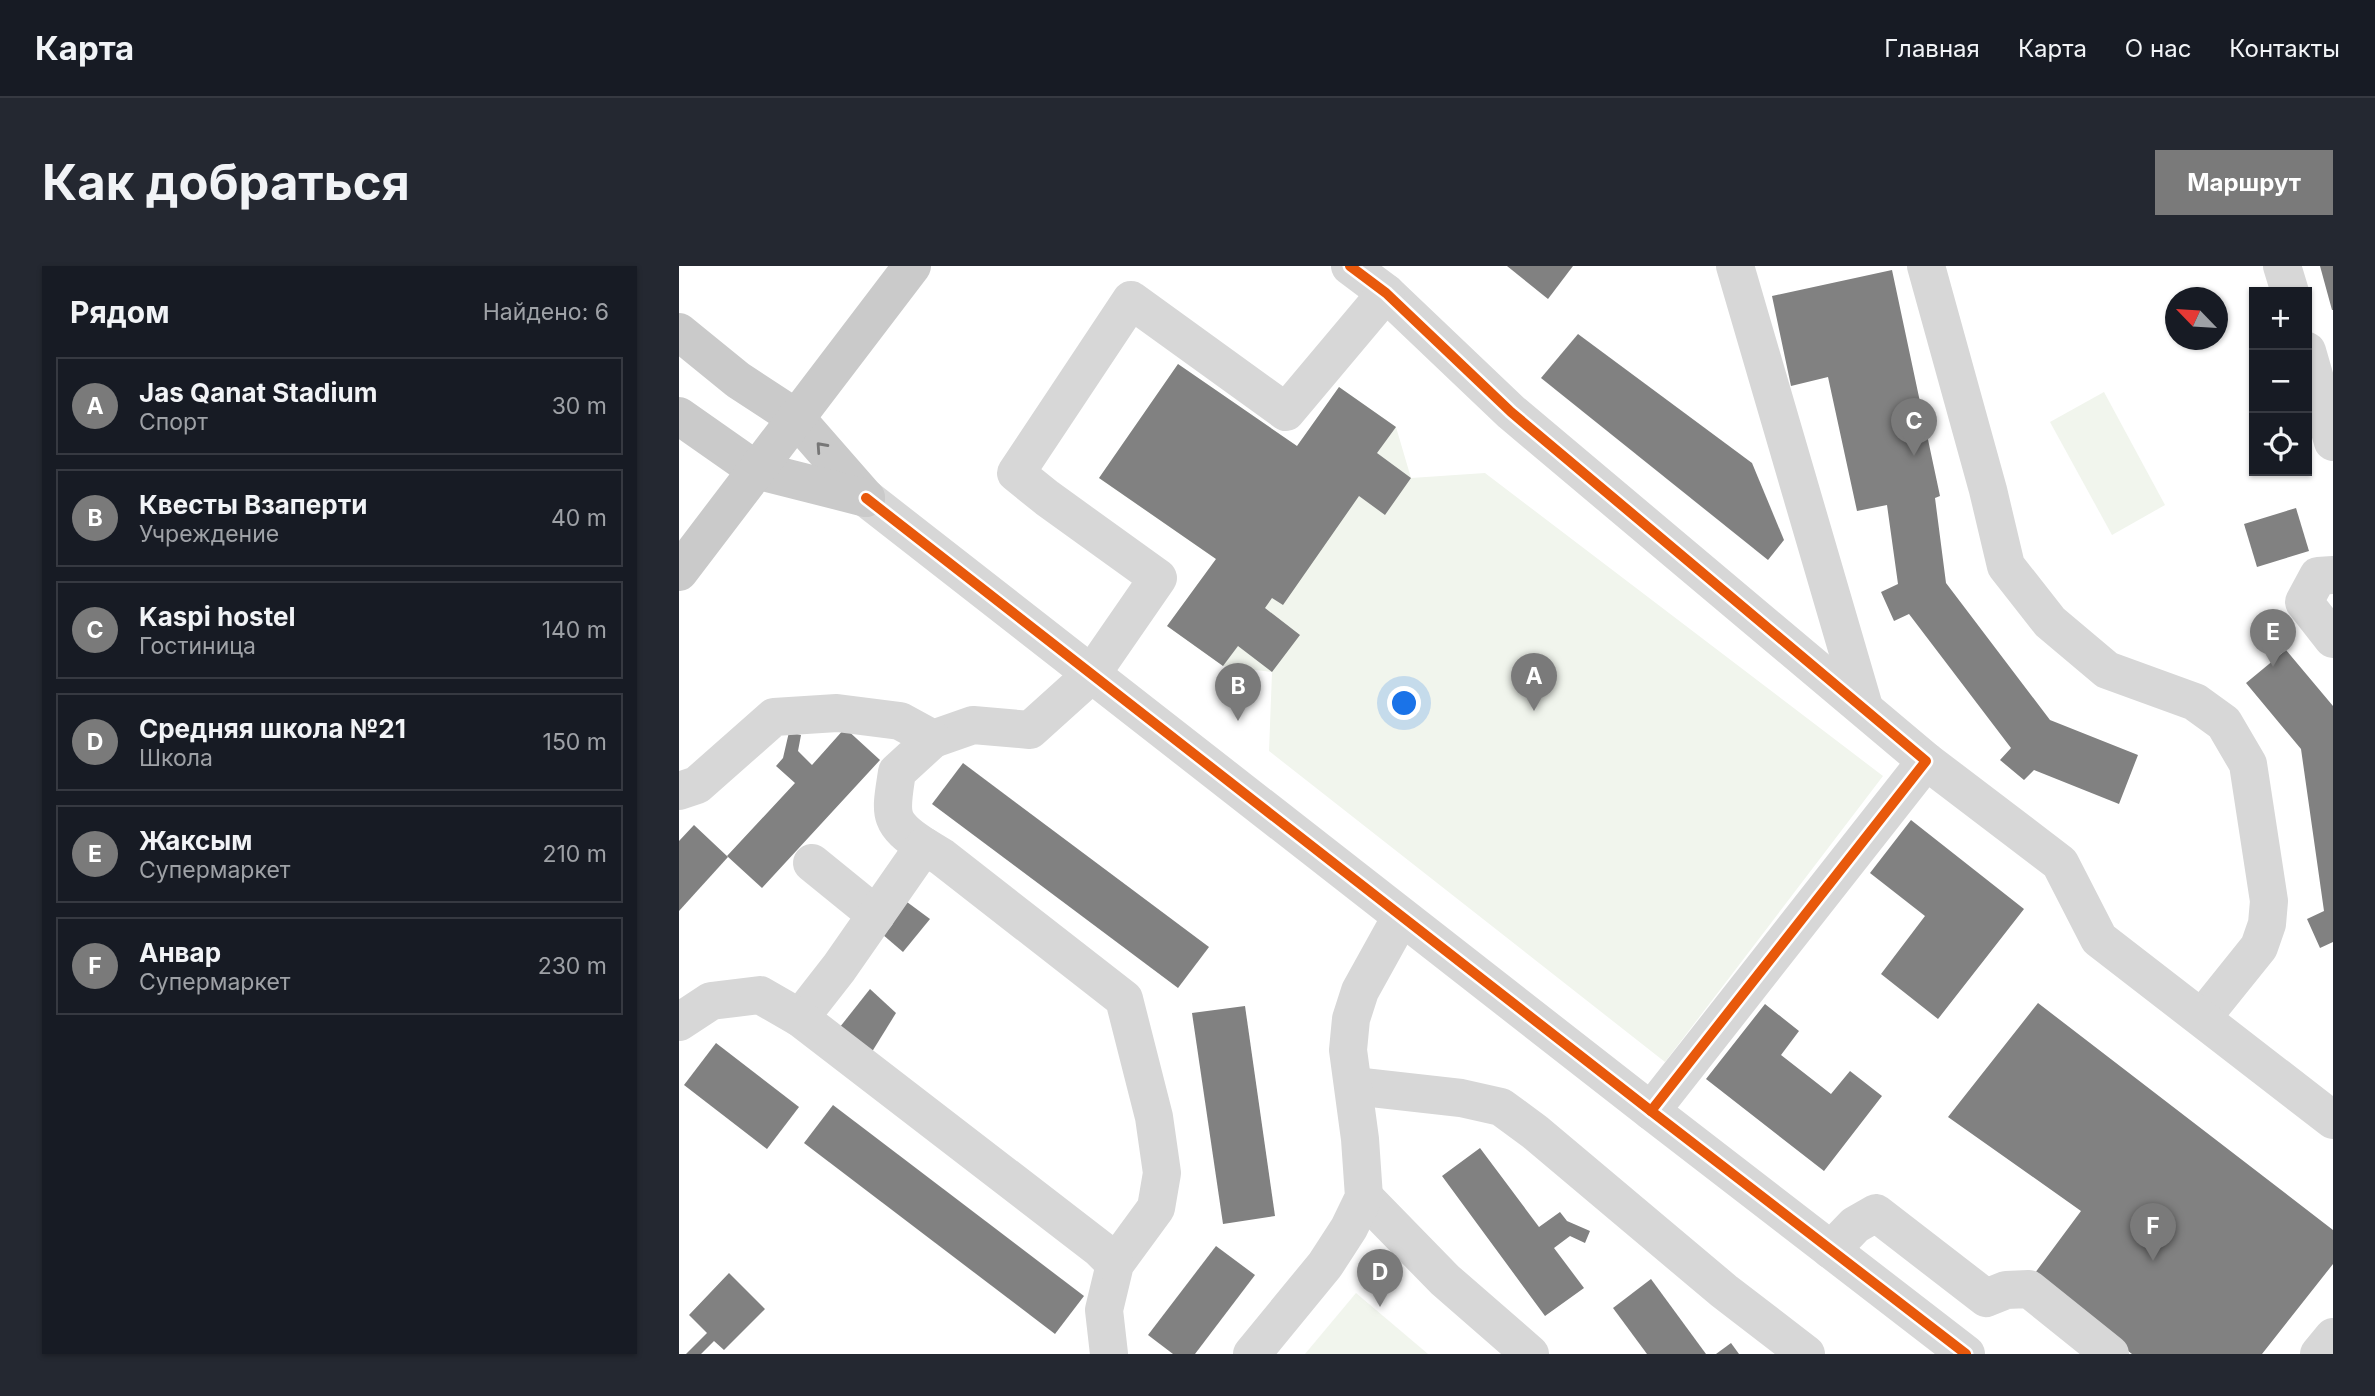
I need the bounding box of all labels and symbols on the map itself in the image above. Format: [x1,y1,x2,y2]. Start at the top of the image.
north arrow [2165,287,2228,350]
pin: C [1891,398,1937,456]
one-way arrow [817,442,829,455]
pin: E [2250,609,2296,667]
pin: A [1511,653,1557,711]
pin: B [1215,663,1261,721]
your location [1387,686,1421,720]
pin: F [2130,1203,2176,1261]
pin: D [1357,1249,1403,1307]

